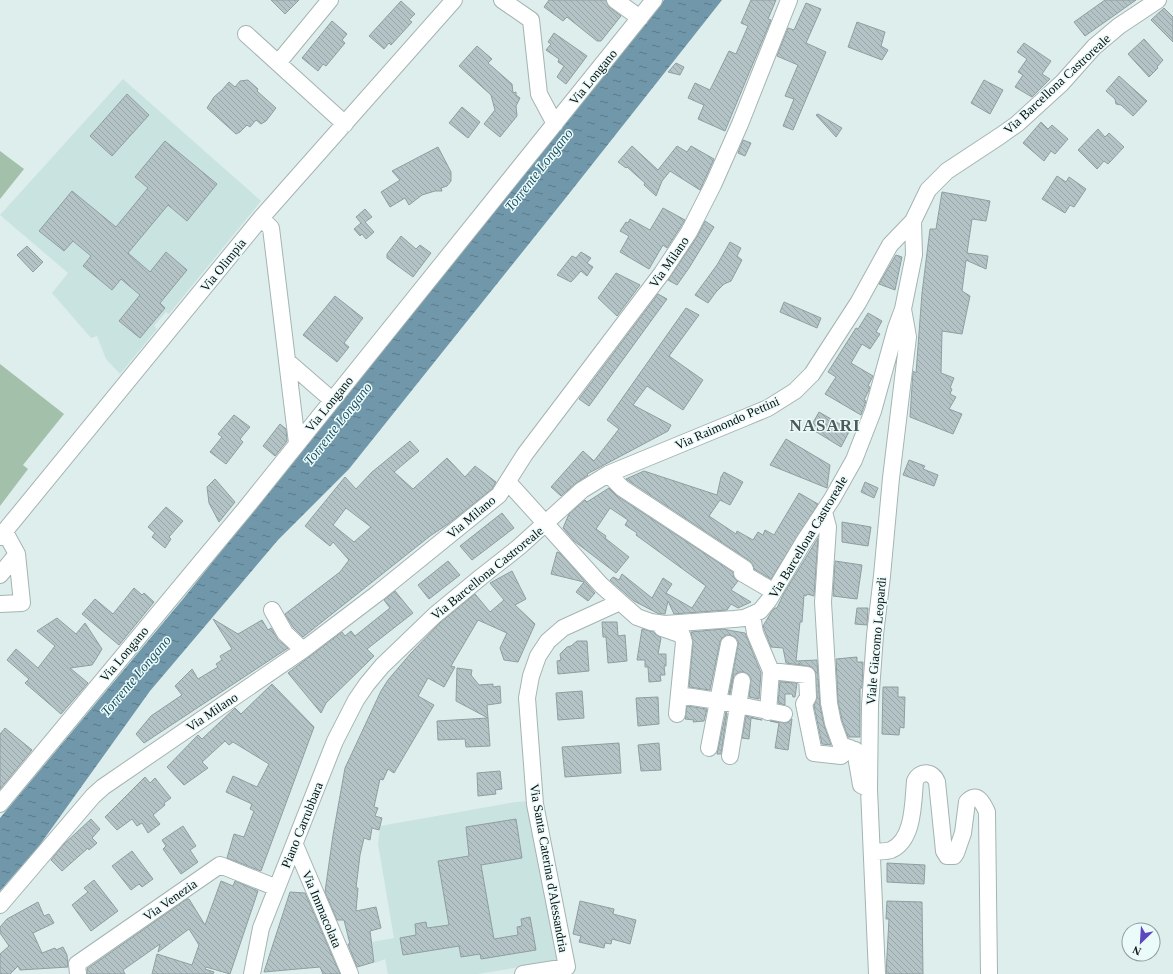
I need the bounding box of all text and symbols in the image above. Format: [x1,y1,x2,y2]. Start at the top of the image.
street label: Via Barcellona Castroreale [1001,31,1113,137]
street label: Via Longano [566,46,620,108]
water label: Torrente Longano [502,126,576,214]
street label: Via Milano [646,234,692,290]
street label: Via Olimpia [197,235,249,295]
street label: Via Longano [302,373,356,435]
water label: Torrente Longano [301,380,375,468]
street label: Via Raimondo Pettini [673,393,782,453]
district label: NASARI [789,416,861,435]
street label: Via Barcellona Castroreale [766,473,851,601]
street label: Via Milano [444,492,498,542]
street label: Via Barcellona Castroreale [428,523,546,623]
street label: Viale Giacomo Leopardi [863,576,889,706]
street label: Via Longano [97,623,151,685]
water label: Torrente Longano [98,633,174,719]
street label: Via Milano [183,689,241,735]
street label: Piano Carrubbara [278,780,326,870]
street label: Via Santa Caterina d'Alessandria [527,783,571,954]
street label: Via Immacolata [299,868,345,950]
street label: Via Venezia [140,876,200,924]
north arrow [1121,922,1161,962]
text: N [1131,944,1143,958]

